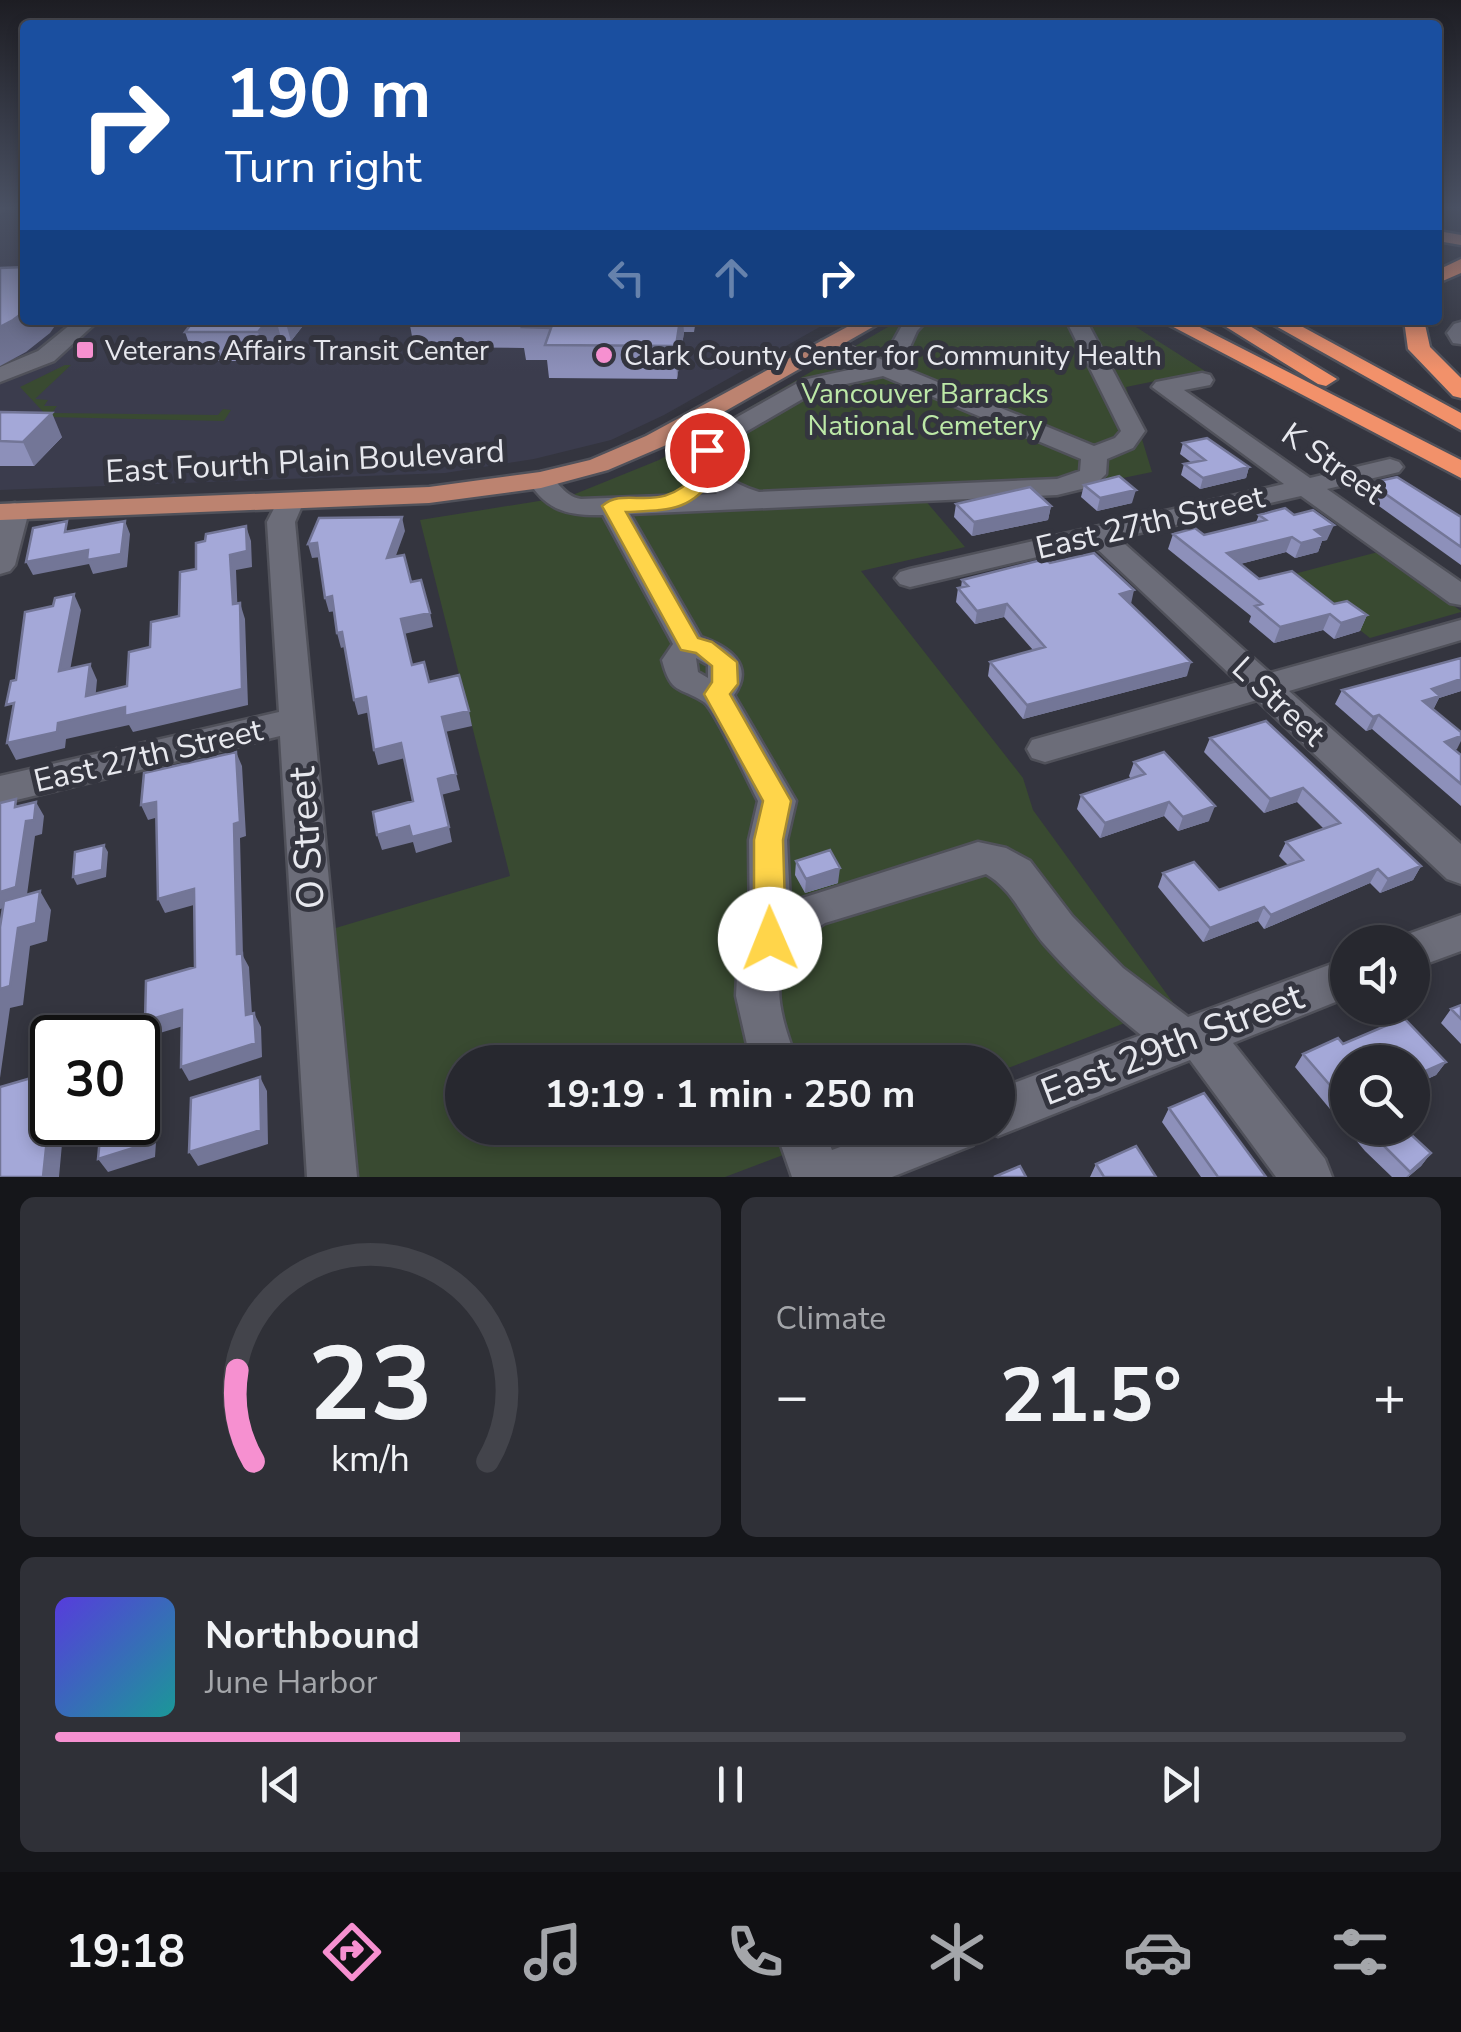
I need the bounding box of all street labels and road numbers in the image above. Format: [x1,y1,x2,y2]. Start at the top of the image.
street label: K Street [1273,413,1393,515]
street label: East Fourth Plain Boulevard [104,430,506,493]
street label: East 27th Street [1032,475,1269,570]
street label: L Street [1223,647,1335,756]
street label: East 27th Street [30,708,267,803]
street label: O Street [276,764,337,911]
street label: East 29th Street [1034,971,1311,1118]

